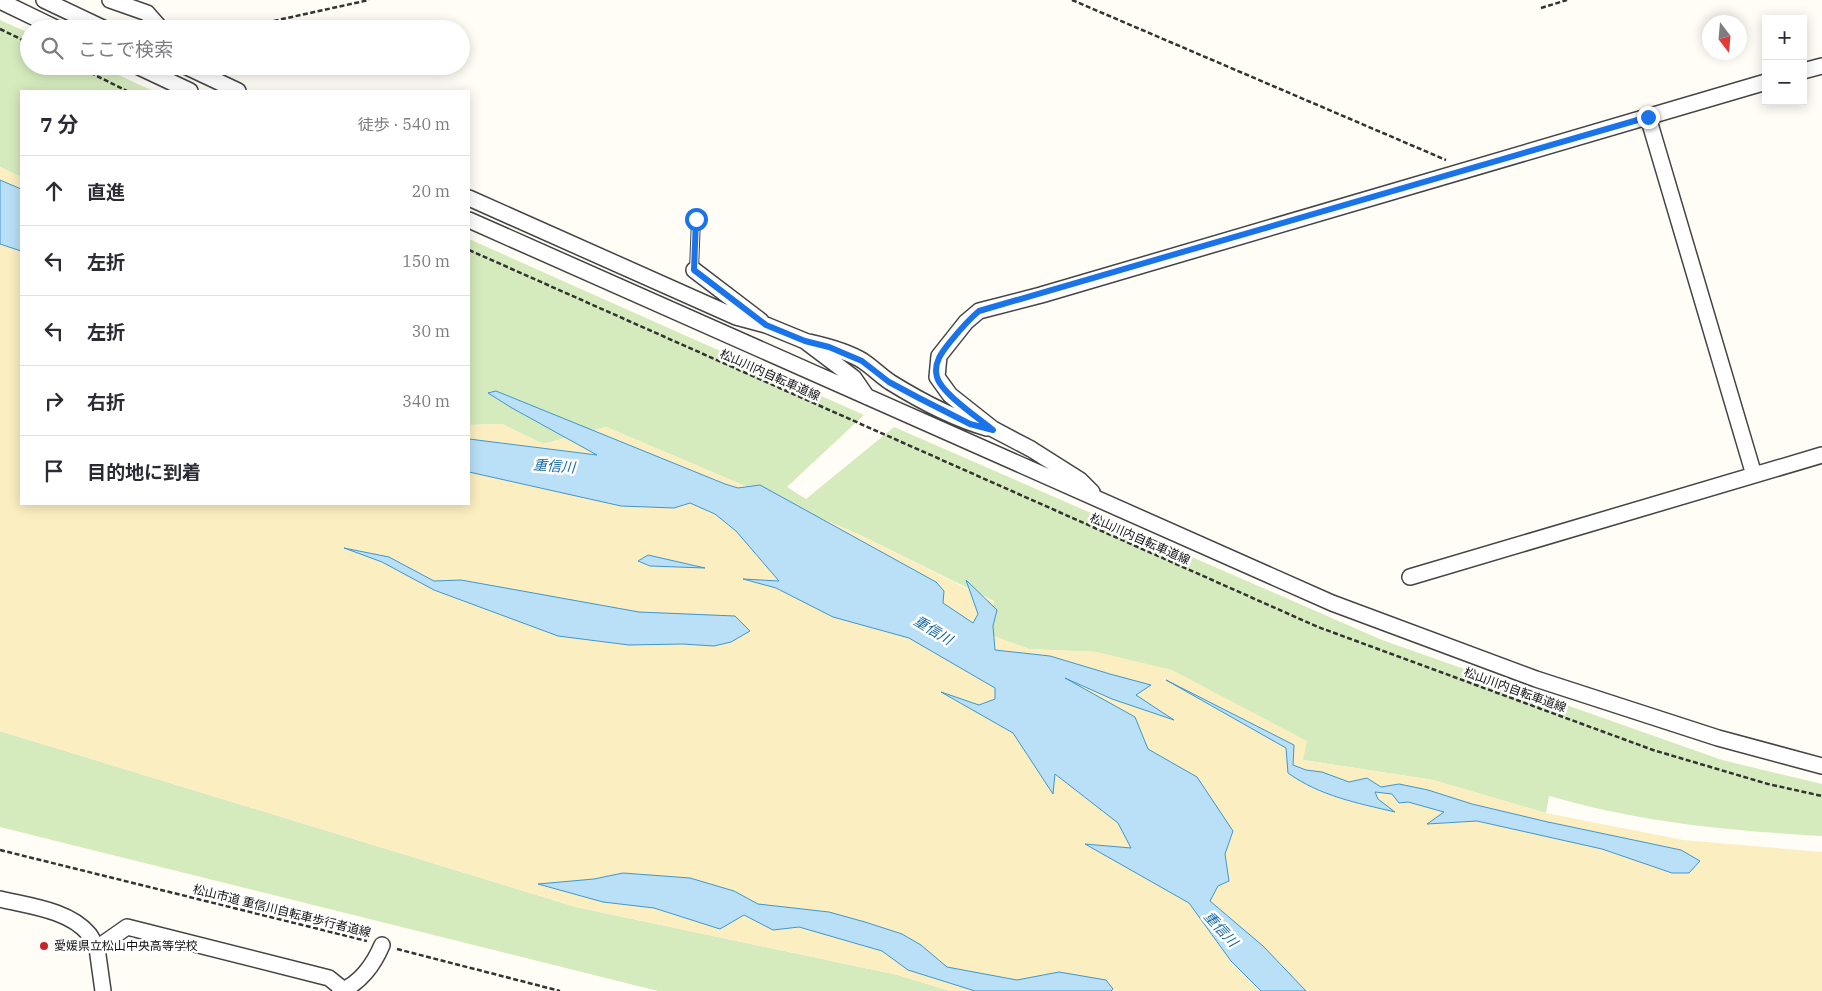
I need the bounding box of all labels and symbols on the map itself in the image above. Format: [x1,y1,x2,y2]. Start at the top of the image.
north arrow [1702,15,1747,60]
route end [1637,106,1660,129]
route start [685,208,708,231]
street label: 松山川内自転車道線 [718,346,823,403]
water label: 重信川 [532,456,578,477]
street label: 松山川内自転車道線 [1088,510,1193,567]
water label: 重信川 [910,611,957,650]
street label: 松山川内自転車道線 [1462,664,1568,715]
street label: 松山市道 重信川自転車歩行者道線 [192,881,373,940]
water label: 重信川 [1200,908,1243,952]
place label: 愛媛県立松山中央高等学校 [54,938,198,953]
marker: 愛媛県立松山中央高等学校 [38,940,50,952]

